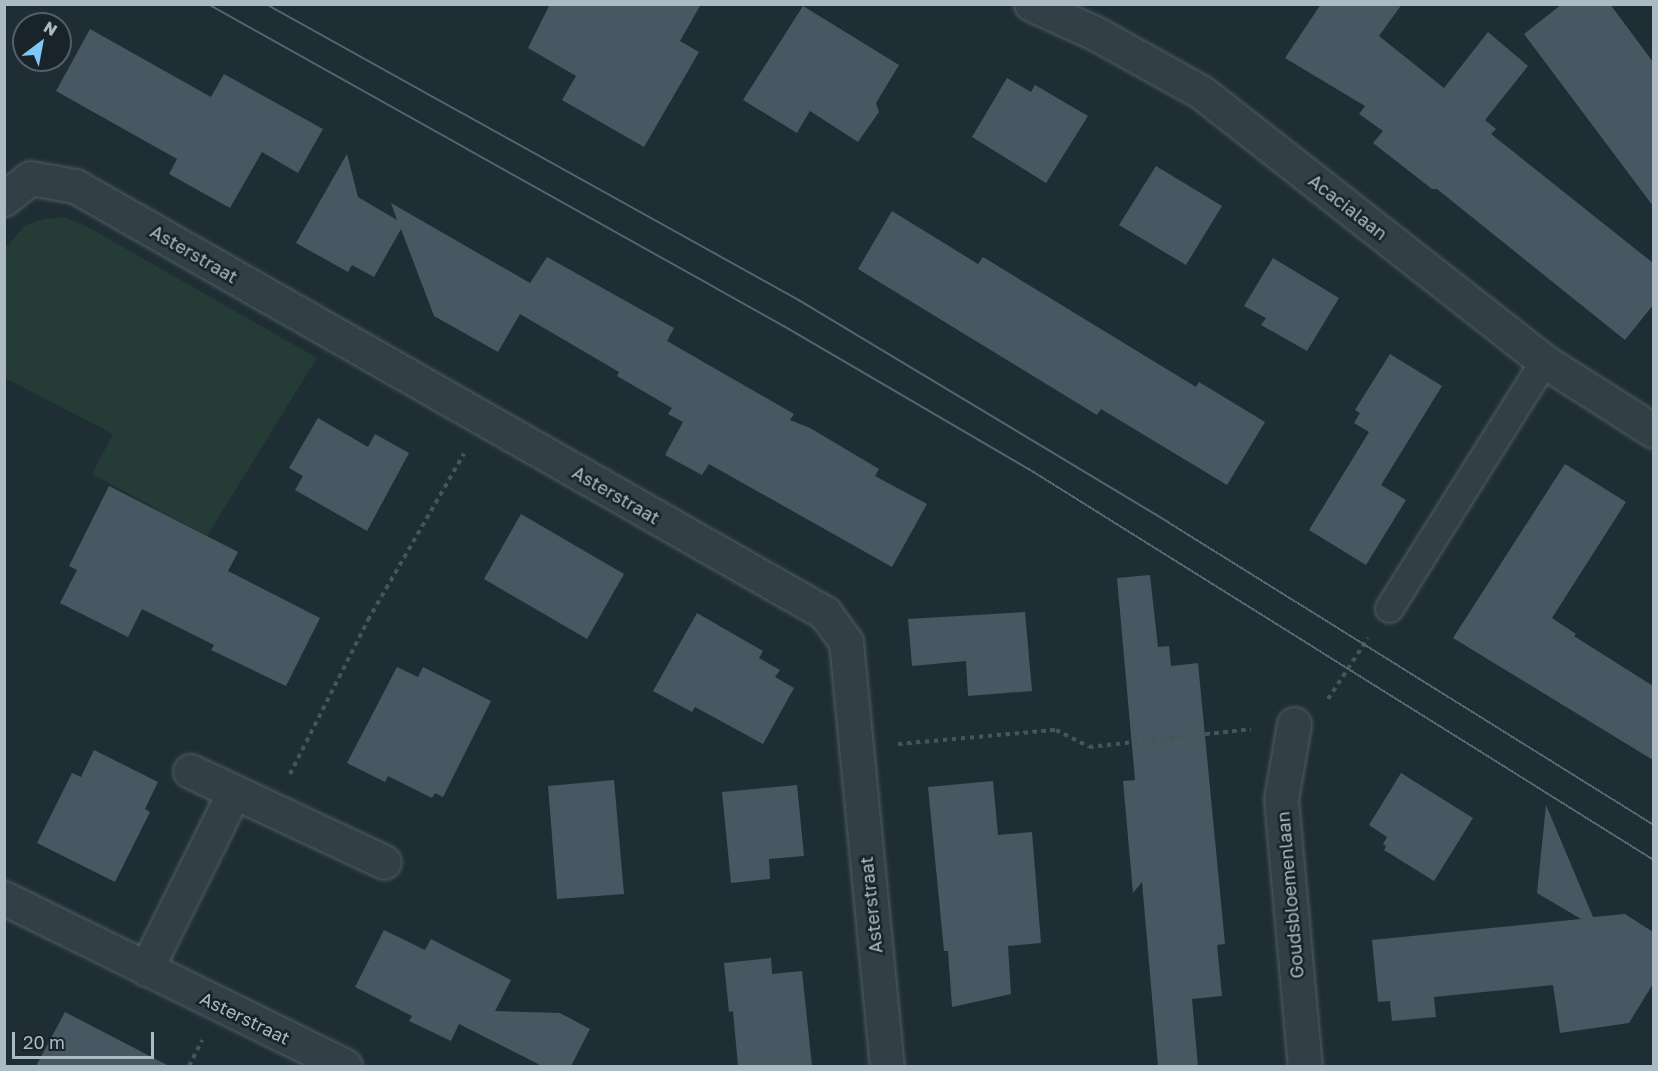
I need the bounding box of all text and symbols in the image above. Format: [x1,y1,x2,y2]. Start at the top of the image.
north arrow [12,12,72,72]
text: N [40,17,61,40]
street label: Acacialaan [1304,170,1392,244]
street label: Asterstraat [147,220,241,288]
street label: Asterstraat [569,461,663,529]
street label: Goudsbloemenlaan [1272,811,1308,979]
street label: Asterstraat [855,856,887,954]
street label: Asterstraat [197,987,293,1049]
scale bar [15,1020,158,1058]
text: 20 m [23,1031,65,1053]

